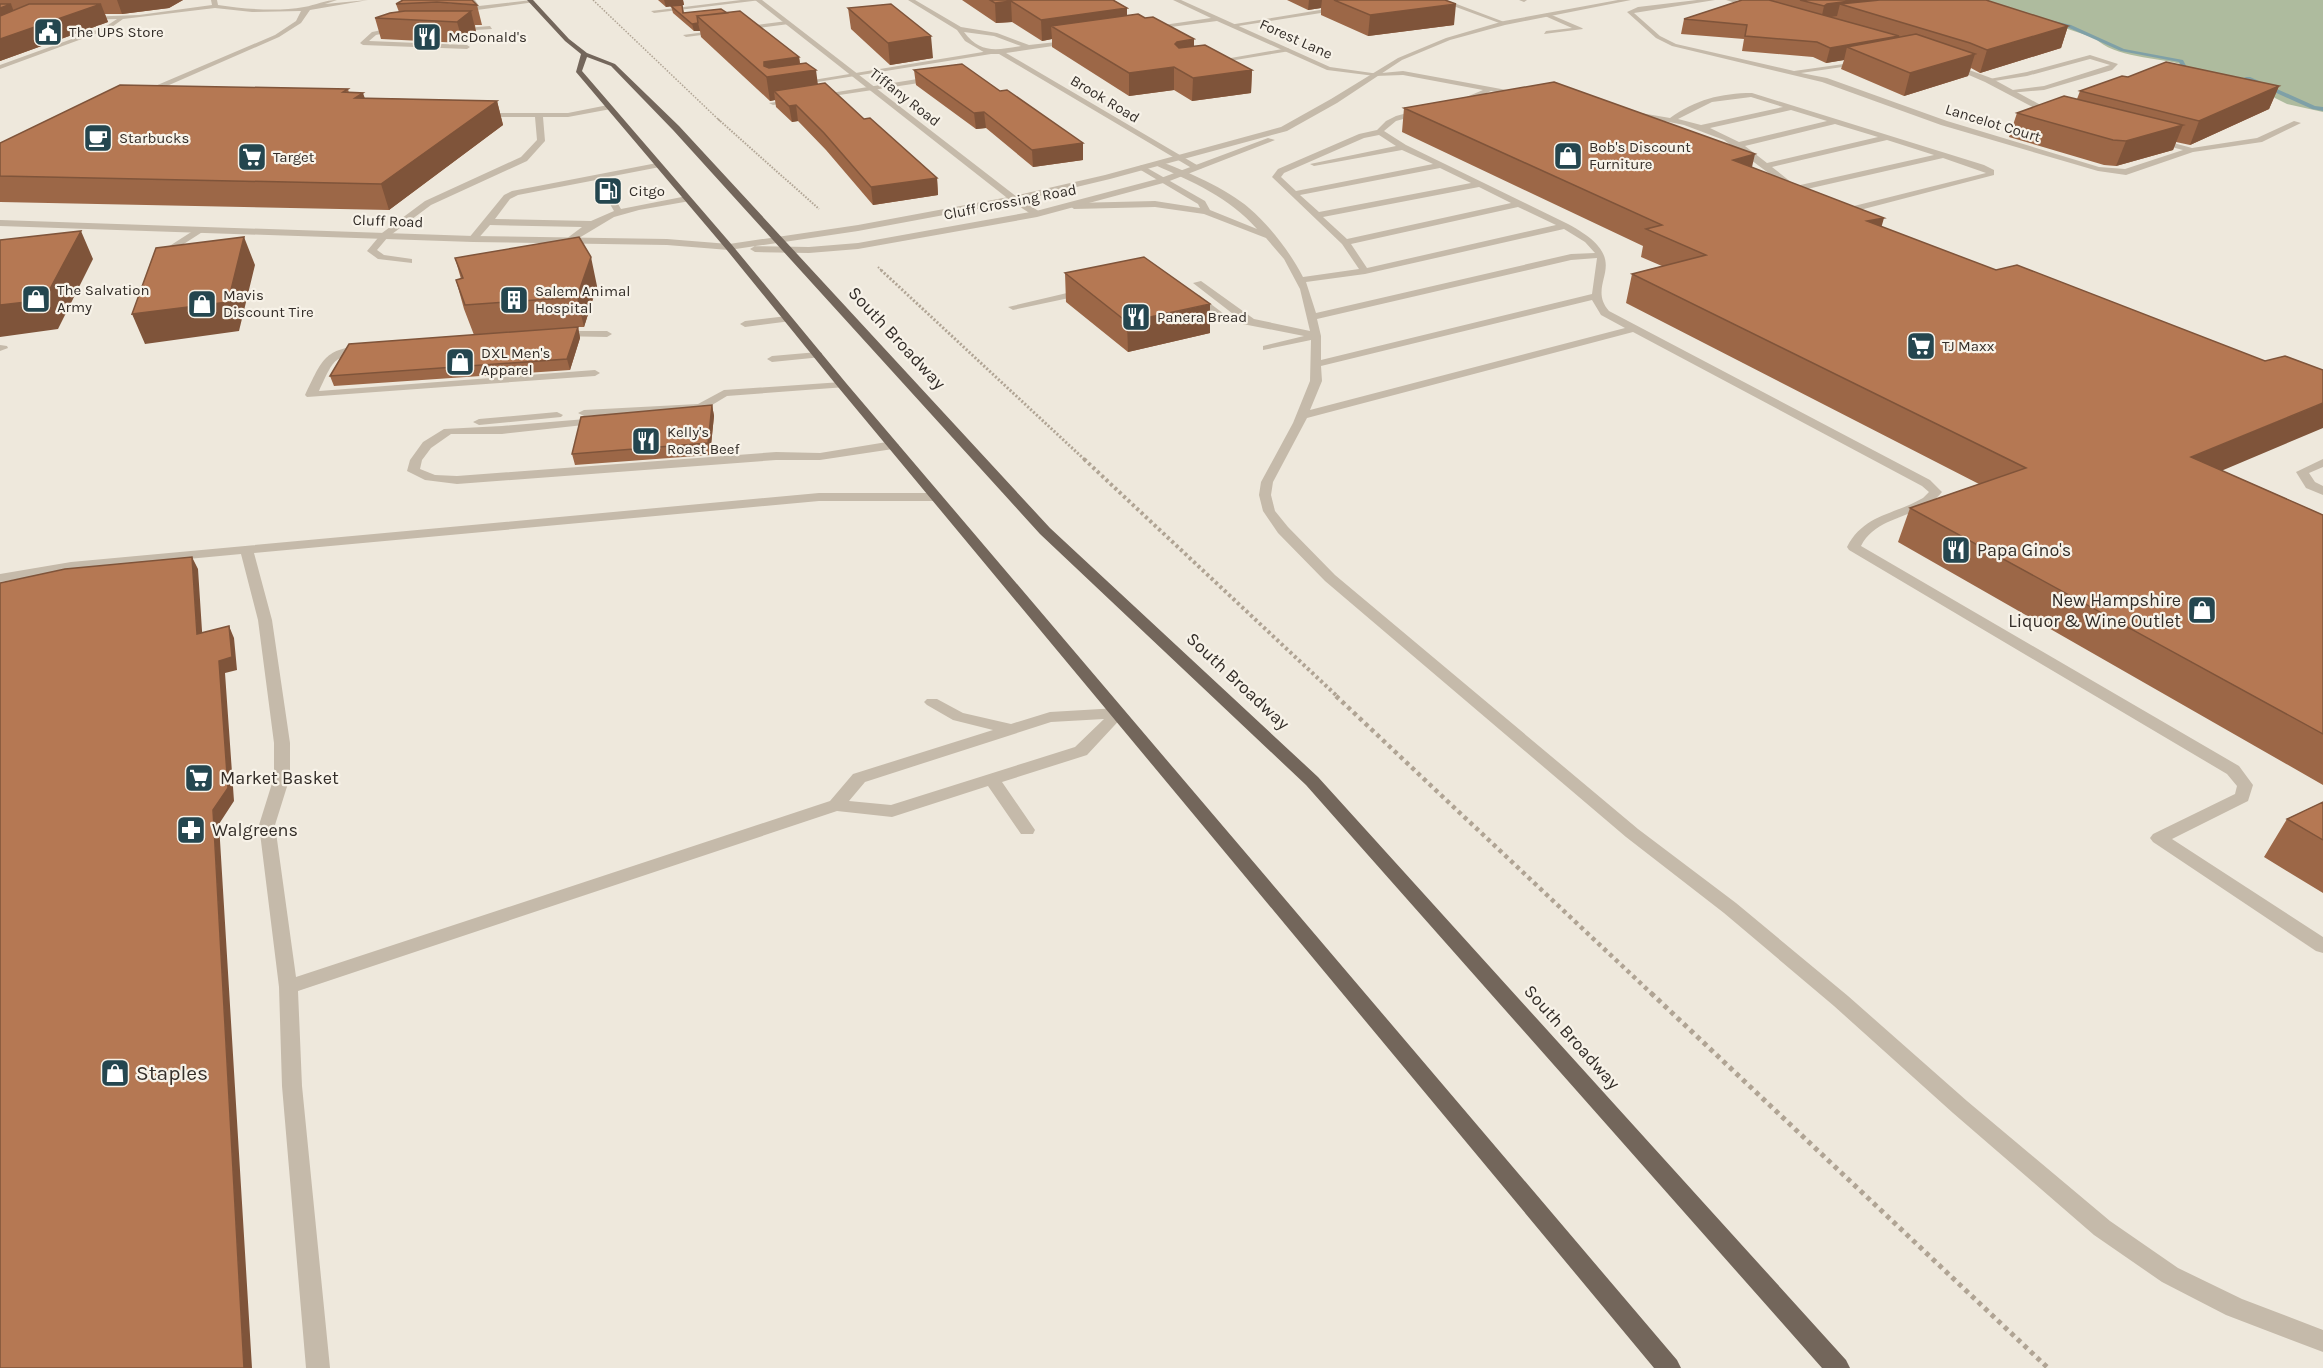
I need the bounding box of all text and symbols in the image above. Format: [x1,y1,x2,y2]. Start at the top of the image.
street label: Forest Lane [1257,15,1335,63]
public building icon: The UPS Store [32,16,64,48]
restaurant icon: McDonald's [411,21,443,53]
place label: The UPS Store [69,23,164,41]
place label: McDonald's [448,28,527,46]
street label: Tiffany Road [866,64,944,130]
street label: Brook Road [1067,71,1143,127]
street label: Lancelot Court [1943,100,2043,146]
cafe icon: Starbucks [82,122,114,154]
place label: Starbucks [119,129,189,147]
place label: Bob's Discount Furniture [1589,138,1691,173]
shop icon: Bob's Discount Furniture [1552,140,1584,172]
supermarket icon: Target [236,141,268,173]
place label: Target [273,148,315,166]
fuel station icon: Citgo [592,175,624,207]
street label: Cluff Crossing Road [942,180,1078,224]
place label: Citgo [629,182,665,200]
street label: Cluff Road [352,211,424,231]
place label: The Salvation Army [57,281,150,316]
place label: Salem Animal Hospital [535,282,630,317]
street label: South Broadway [844,282,951,395]
shop icon: The Salvation Army [20,283,52,315]
building icon: Salem Animal Hospital [498,284,530,316]
place label: Mavis Discount Tire [223,286,314,321]
shop icon: Mavis Discount Tire [186,288,218,320]
restaurant icon: Panera Bread [1120,301,1152,333]
place label: Panera Bread [1157,308,1247,326]
supermarket icon: TJ Maxx [1905,330,1937,362]
place label: TJ Maxx [1942,337,1995,355]
place label: DXL Men's Apparel [481,344,550,379]
shop icon: DXL Men's Apparel [444,346,476,378]
place label: Kelly's Roast Beef [667,423,740,458]
restaurant icon: Kelly's Roast Beef [630,425,662,457]
restaurant icon: Papa Gino's [1940,534,1972,566]
place label: Papa Gino's [1977,539,2071,561]
place label: New Hampshire Liquor & Wine Outlet [2008,589,2181,632]
shop icon: New Hampshire Liquor & Wine Outlet [2186,594,2218,626]
street label: South Broadway [1182,628,1295,735]
supermarket icon: Market Basket [183,762,215,794]
place label: Market Basket [220,767,339,789]
pharmacy icon: Walgreens [175,814,207,846]
place label: Walgreens [212,819,298,841]
street label: South Broadway [1519,980,1625,1094]
shop icon: Staples [99,1057,131,1089]
place label: Staples [136,1061,208,1085]

